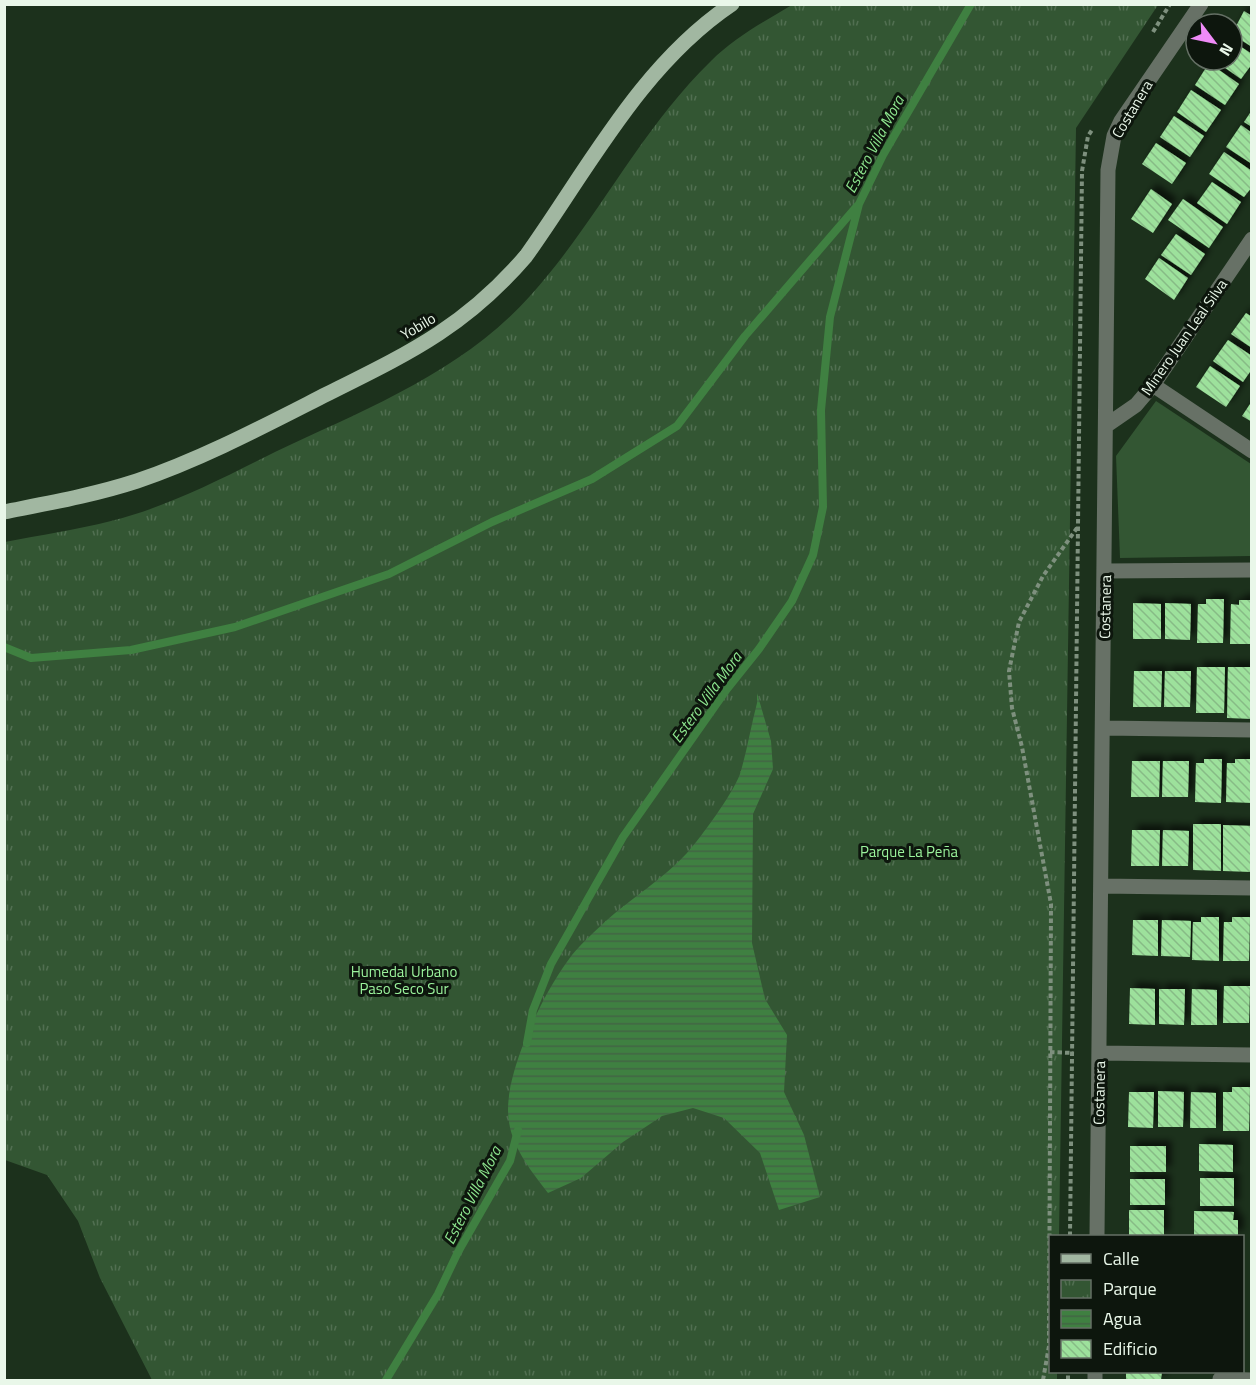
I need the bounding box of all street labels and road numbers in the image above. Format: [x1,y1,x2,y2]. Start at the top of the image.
street label: Costanera [1106,75,1159,142]
street label: Minero Juan Leal Silva [1135,274,1233,400]
street label: Yobilo [396,306,440,346]
street label: Costanera [1093,574,1117,639]
street label: Costanera [1087,1060,1111,1125]

